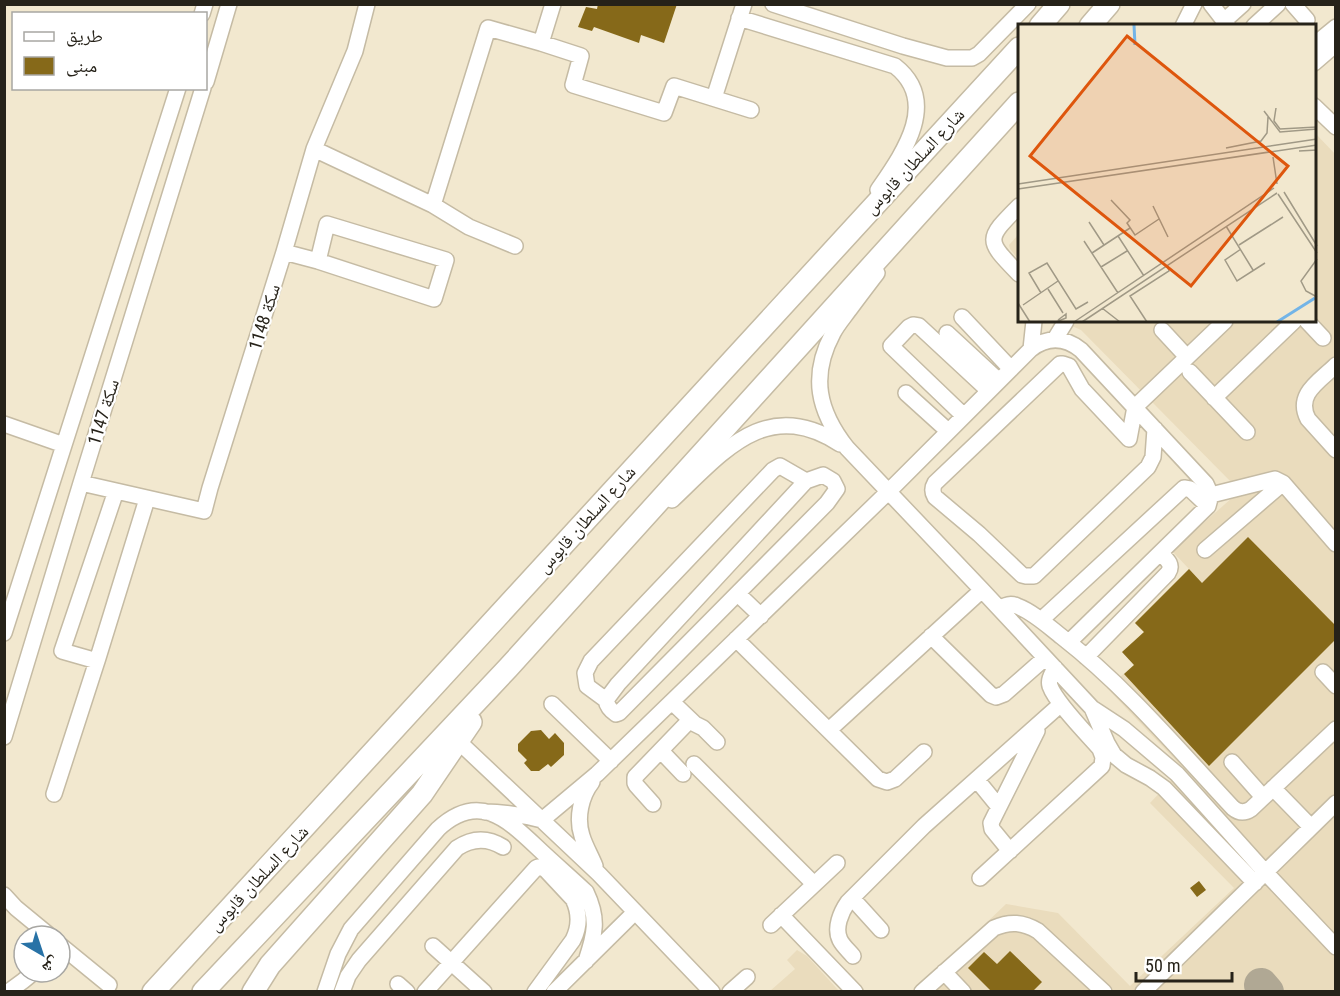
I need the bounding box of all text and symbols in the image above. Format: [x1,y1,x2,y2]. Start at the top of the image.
legend [12,12,207,90]
inset map [1018,24,1316,322]
text: طريق [66,25,103,47]
text: مبنى [66,55,97,77]
street label: شارع السلطان قابوس [860,104,969,219]
street label: سكة 1148 [244,281,284,353]
street label: سكة 1147 [83,376,123,448]
street label: شارع السلطان قابوس [532,461,640,578]
street label: شارع السلطان قابوس [204,821,313,936]
north arrow [12,924,72,984]
scale bar [1136,945,1232,983]
text: ش [39,953,64,978]
text: 50 m [1145,955,1180,976]

